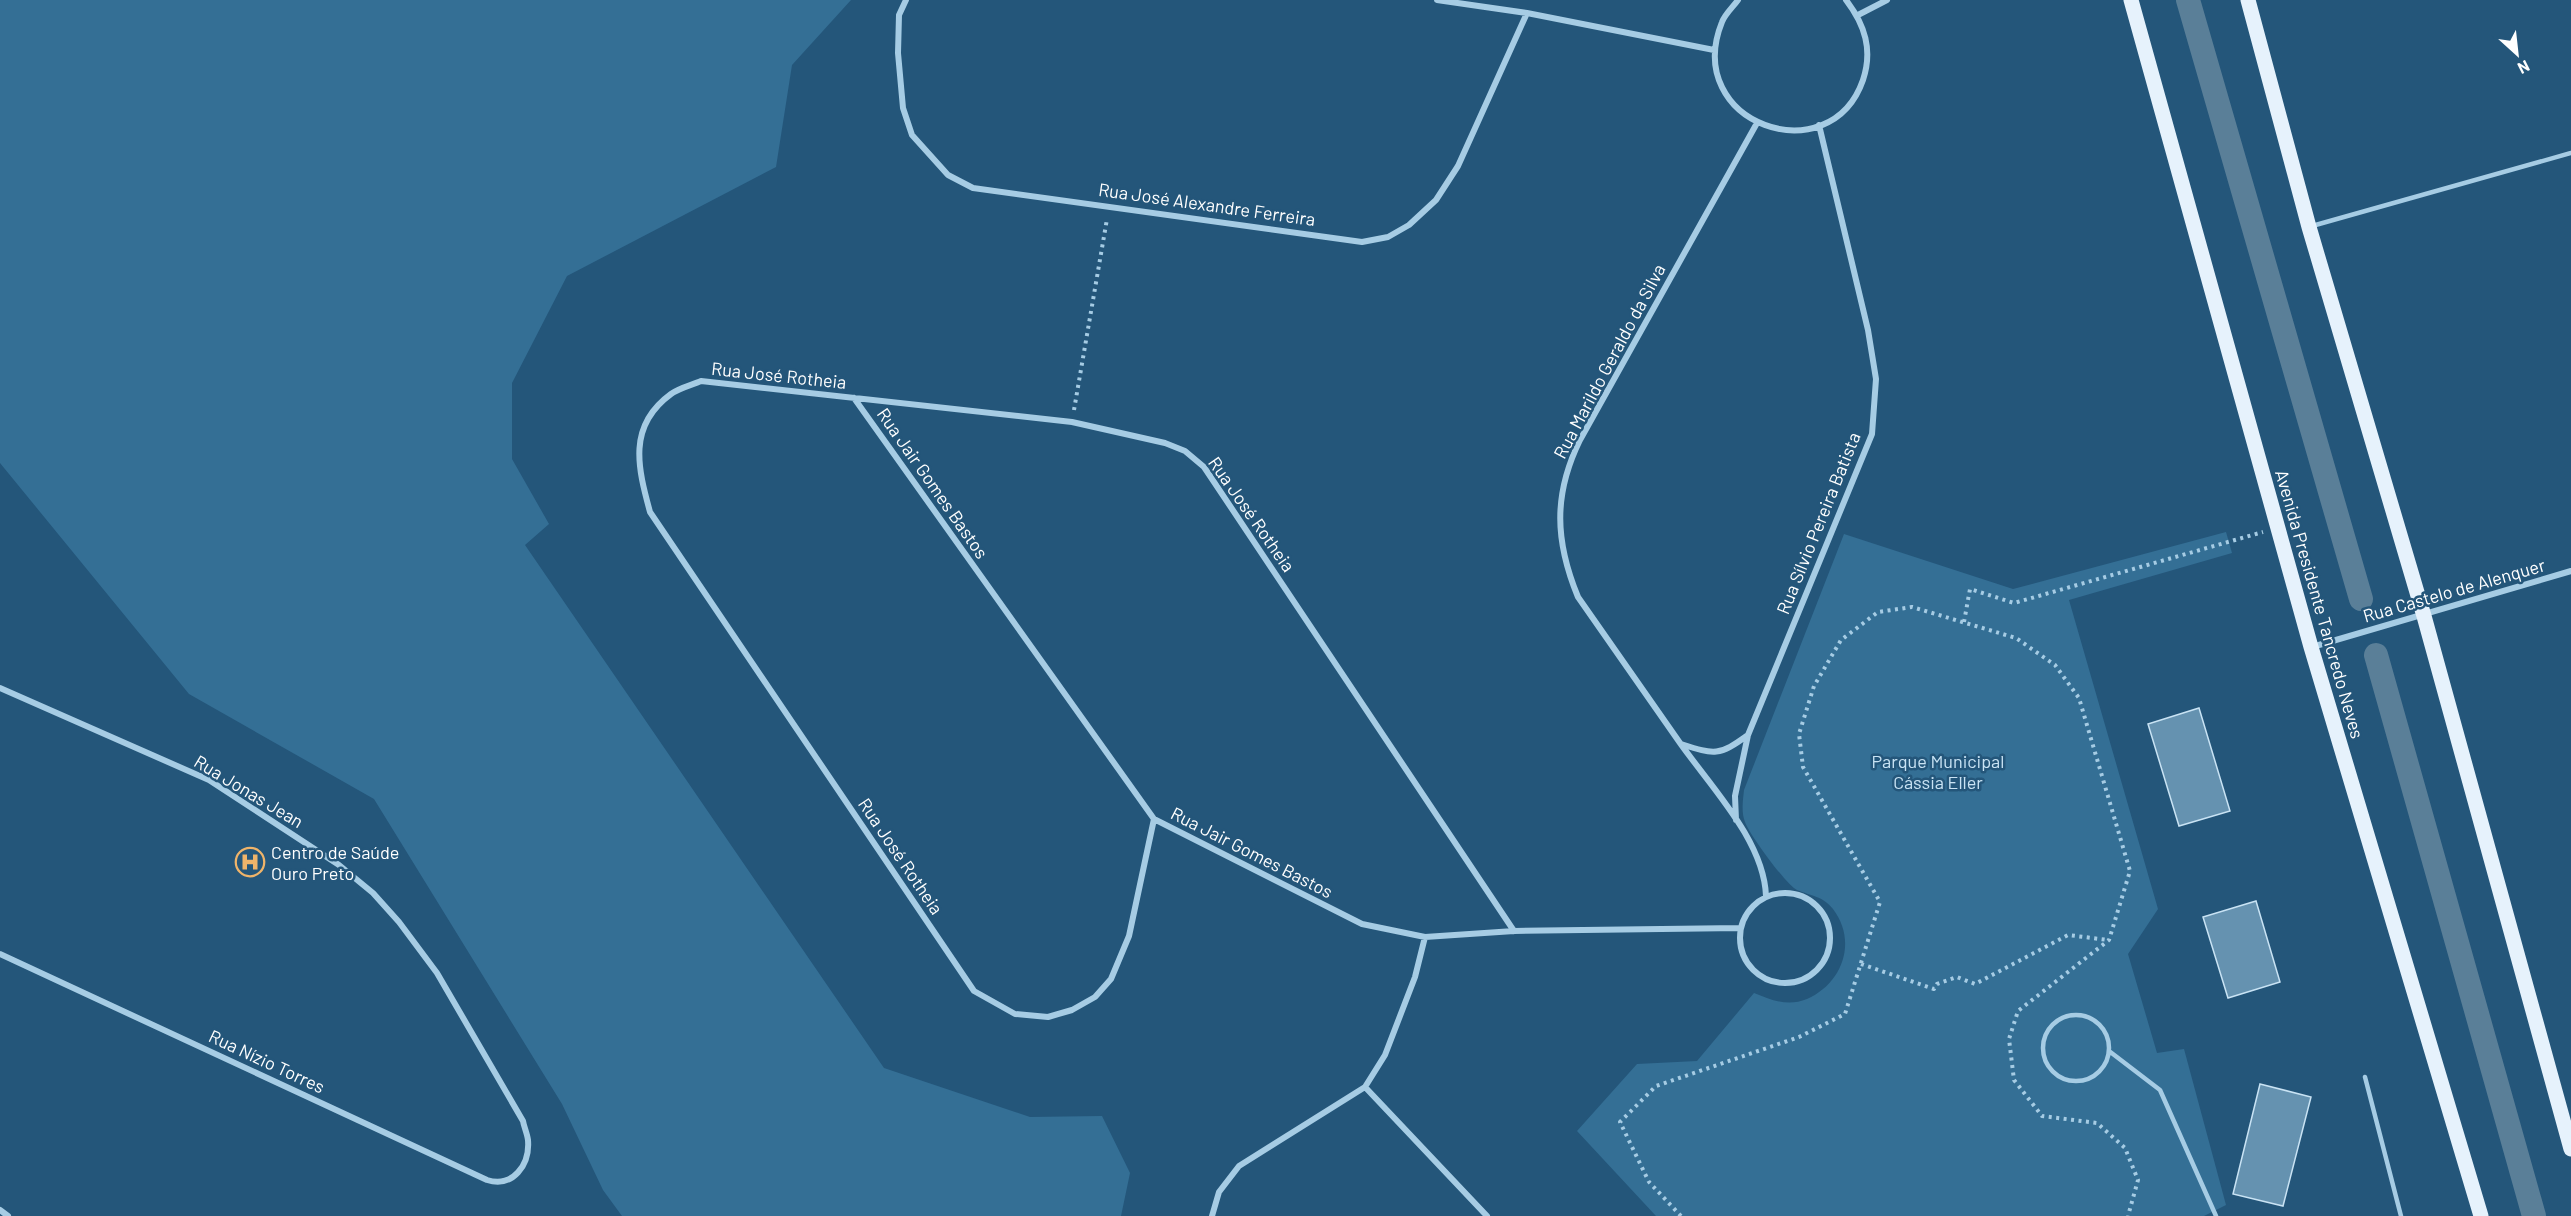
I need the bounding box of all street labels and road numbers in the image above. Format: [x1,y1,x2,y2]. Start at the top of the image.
street label: Rua José Alexandre Ferreira [1097,178,1317,230]
street label: Rua Marildo Geraldo da Silva [1548,260,1670,462]
street label: Rua José Rotheia [710,357,848,393]
street label: Rua Jair Gomes Bastos [873,403,993,563]
street label: Rua Sílvio Pereira Batista [1771,429,1865,617]
street label: Rua José Rotheia [1204,452,1300,576]
street label: Avenida Presidente Tancredo Neves [2271,467,2369,741]
street label: Rua Castelo de Alenquer [2360,553,2548,627]
street label: Rua Jonas Jean [190,750,308,832]
street label: Rua José Rotheia [854,794,948,918]
street label: Rua Jair Gomes Bastos [1167,802,1337,902]
street label: Rua Nízio Torres [206,1025,328,1097]

